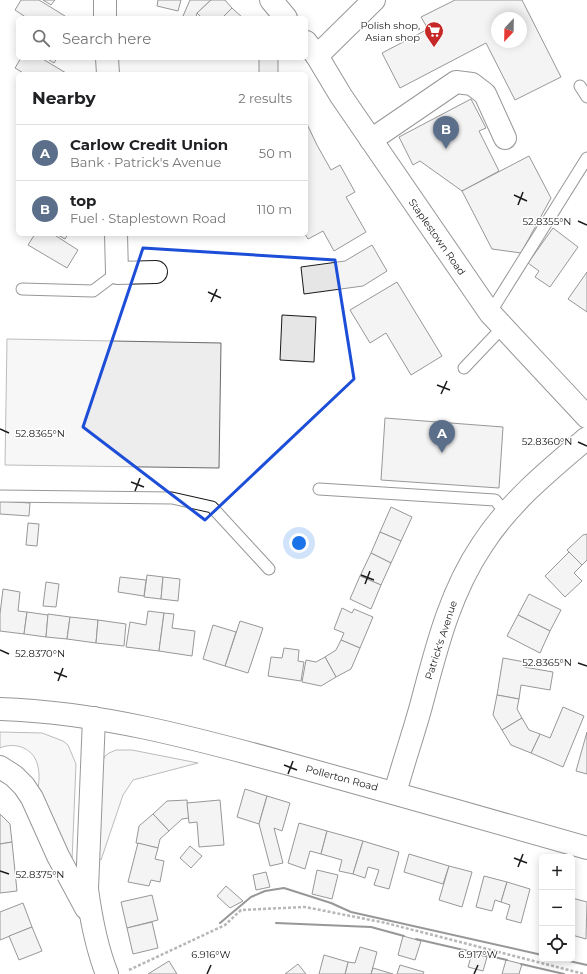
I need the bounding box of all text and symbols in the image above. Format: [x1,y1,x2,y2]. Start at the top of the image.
north arrow [491,12,527,48]
search box [16,16,308,60]
place label: Polish shop, Asian shop [360,19,420,44]
supermarket icon: Polish shop, Asian shop [423,20,445,48]
icon: search [30,27,52,49]
text: Search here [62,29,151,48]
text: Nearby [32,88,96,108]
text: 2 results [238,90,292,106]
pin: B [433,116,459,149]
text: Carlow Credit Union [70,135,228,154]
text: A [40,145,50,161]
text: 50 m [259,145,292,161]
text: Bank · Patrick's Avenue [70,154,221,170]
text: top [70,191,96,210]
street label: Staplestown Road [406,196,468,278]
text: B [40,201,50,217]
text: 110 m [257,201,292,217]
text: Fuel · Staplestown Road [70,210,226,226]
text: 52.8355°N [523,215,571,228]
pin: A [429,420,455,453]
text: 52.8365°N [15,427,65,440]
text: 52.8360°N [522,435,572,448]
your location [289,533,309,553]
street label: Patrick's Avenue [422,599,460,681]
text: 52.8370°N [15,647,65,660]
text: 52.8365°N [522,656,572,669]
street label: Pollerton Road [304,762,380,794]
map controls [539,854,575,962]
button: + [539,854,575,890]
text: 52.8375°N [15,868,65,881]
button: − [539,890,575,926]
button: locate [539,926,575,962]
text: 6.916°W [191,948,231,961]
text: 6.917°W [458,948,498,961]

